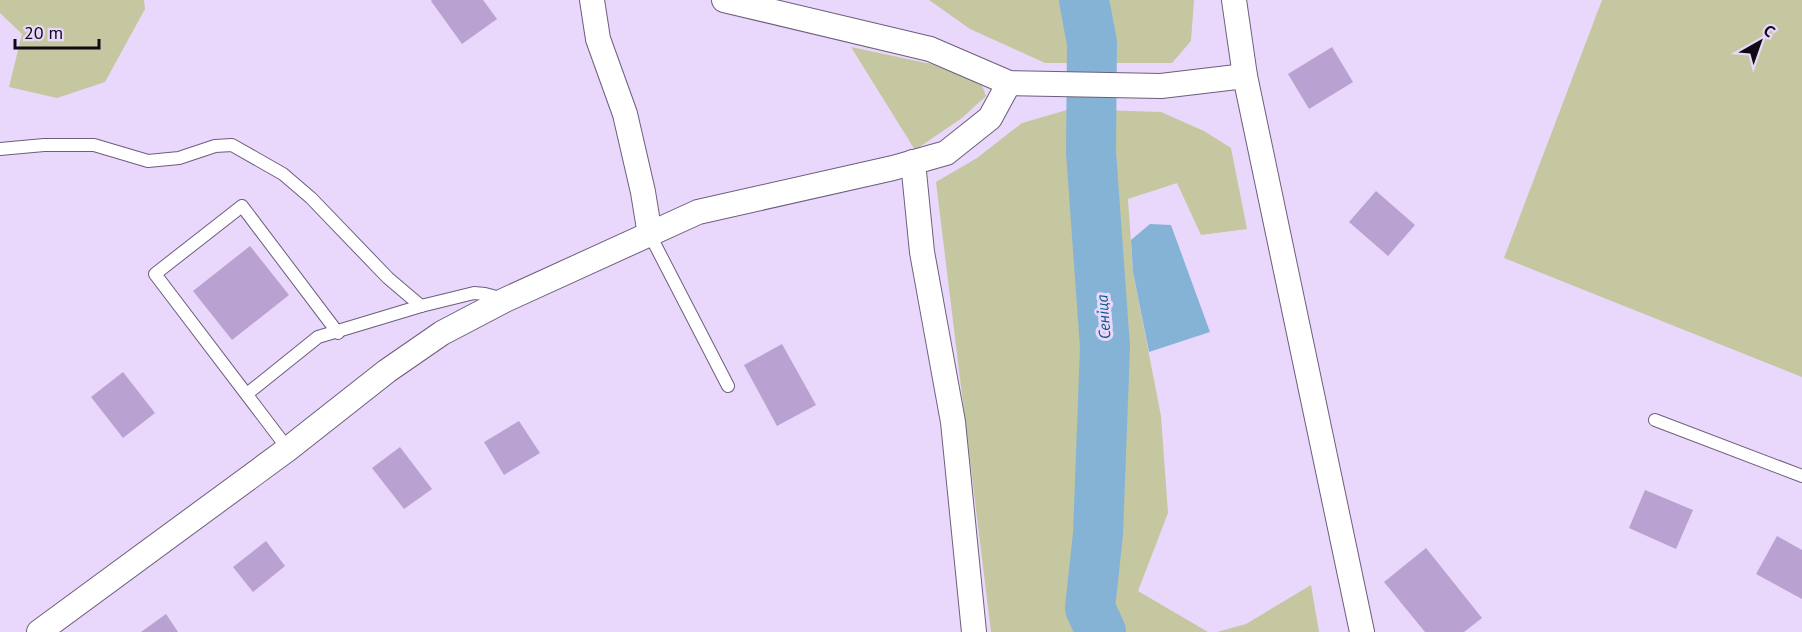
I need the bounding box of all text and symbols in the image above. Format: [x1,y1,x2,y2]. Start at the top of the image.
scale bar [15,12,99,50]
north arrow [1730,12,1790,72]
text: С [1760,20,1780,41]
text: 20 m [24,21,63,44]
water label: Сеніца [1091,294,1115,340]

